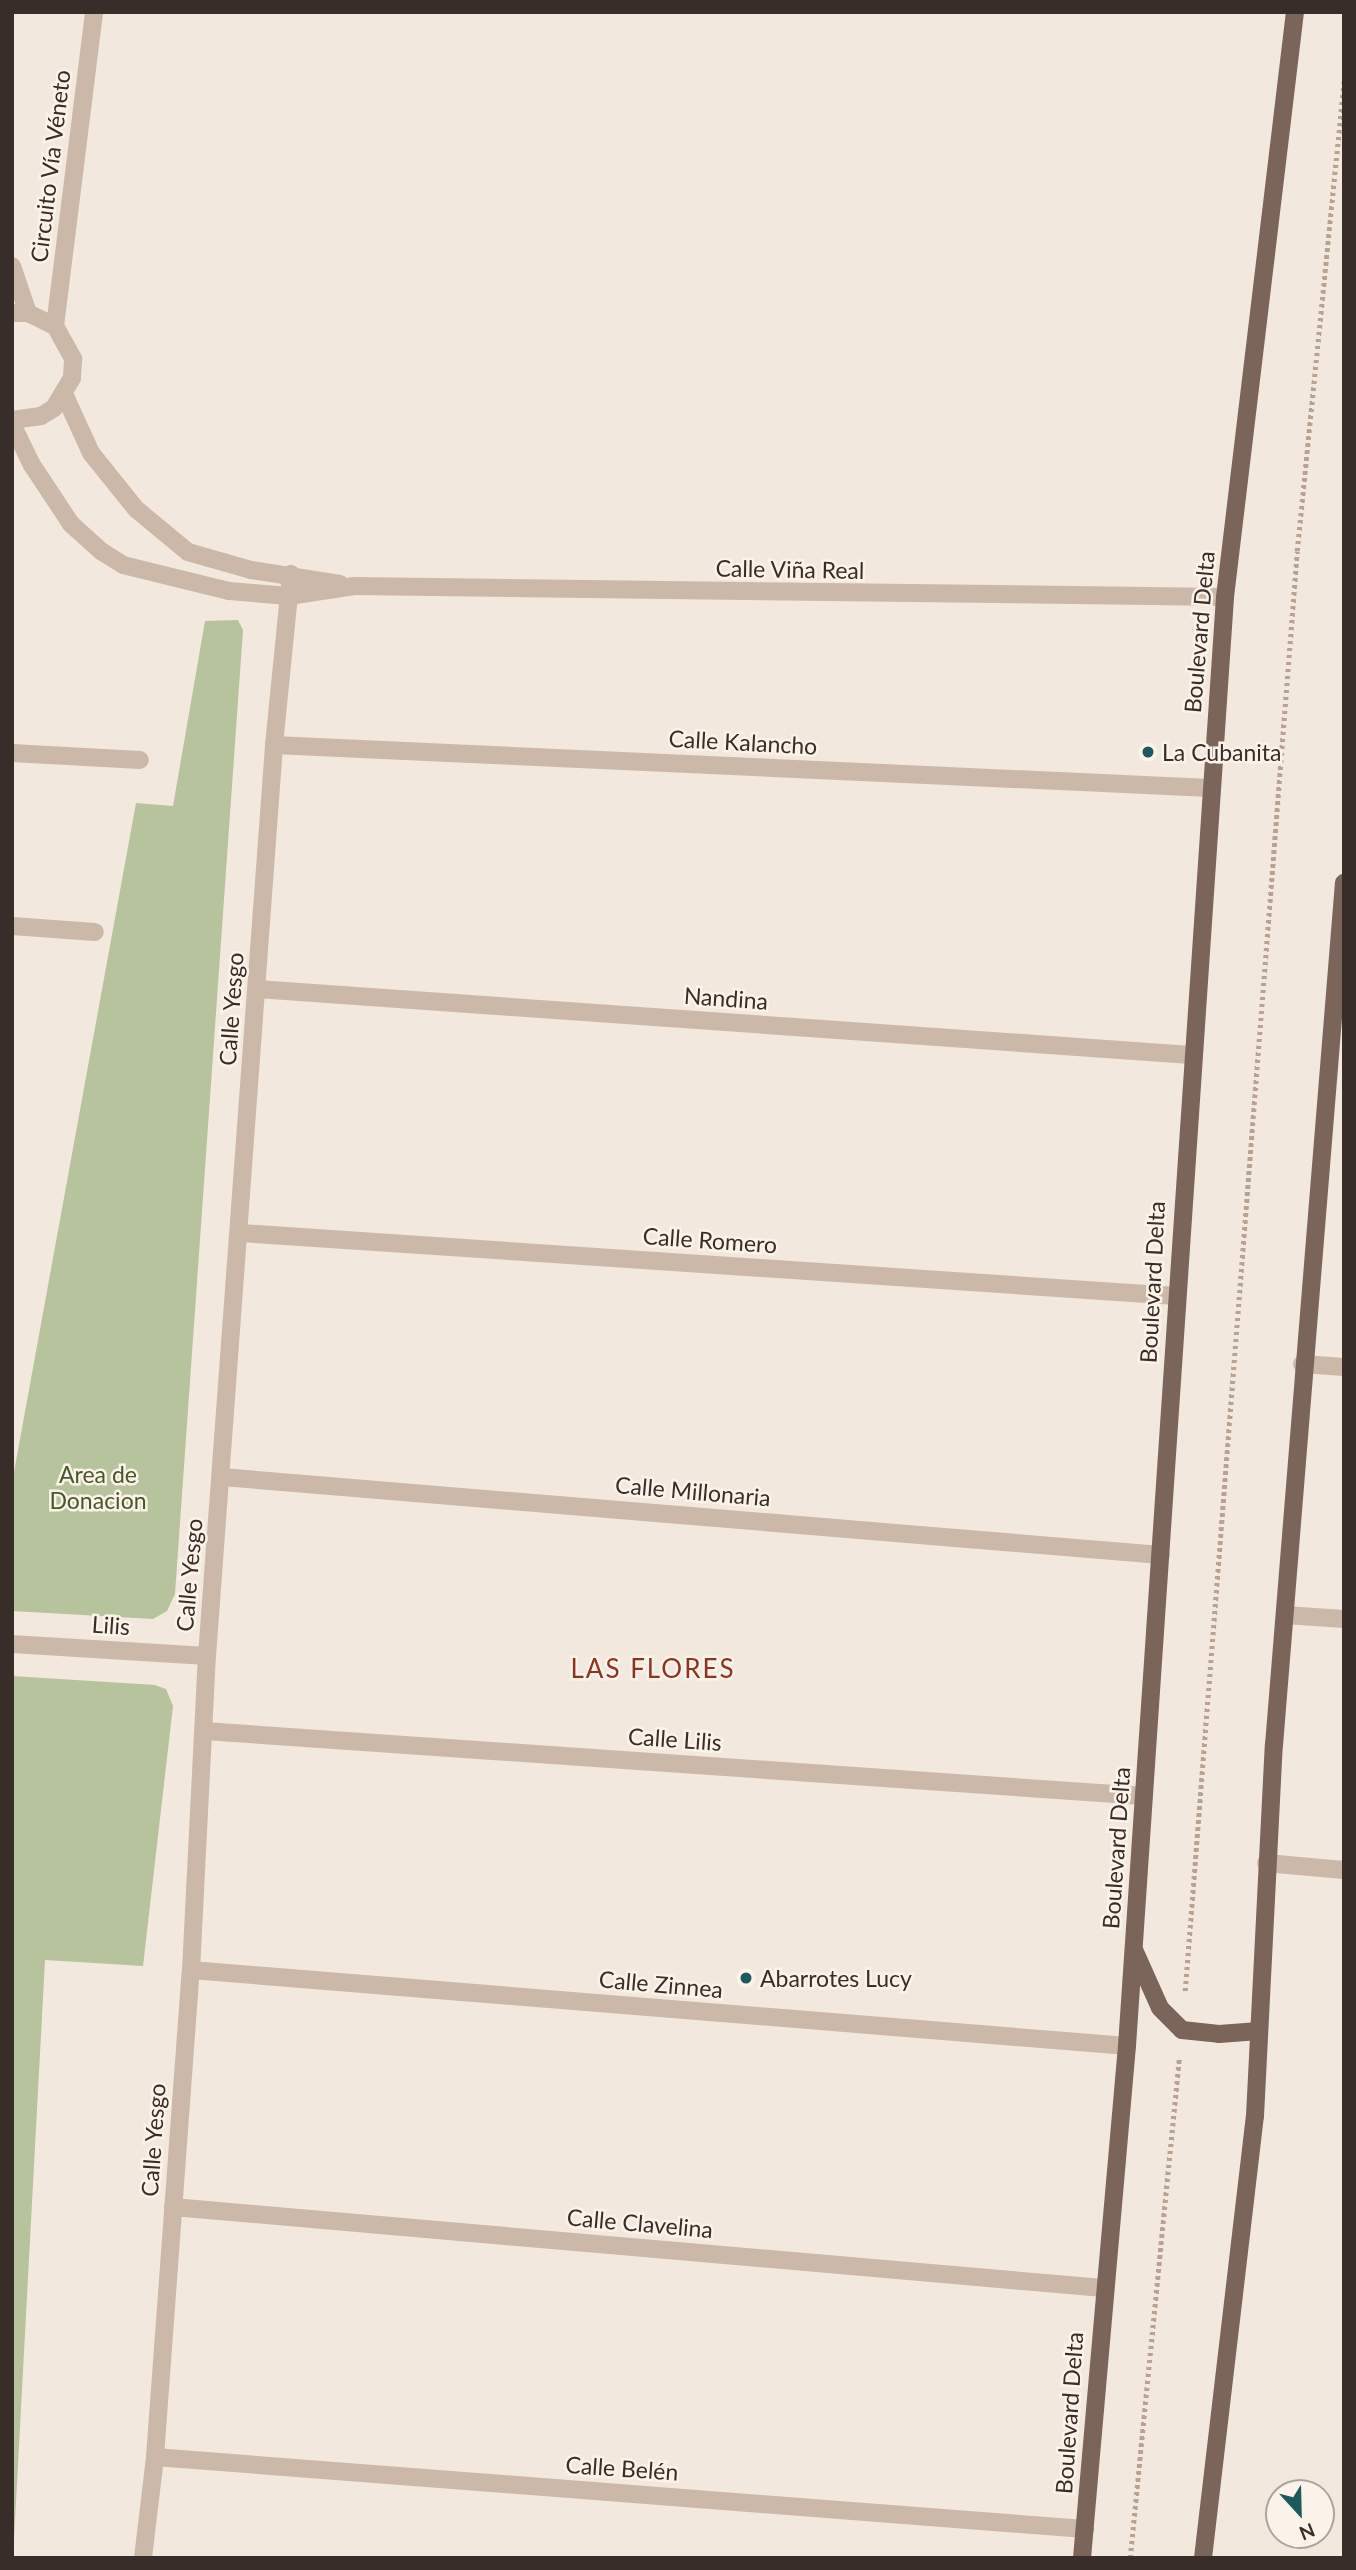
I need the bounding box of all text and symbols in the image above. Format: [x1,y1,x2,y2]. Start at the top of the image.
street label: Circuito Vía Véneto [24,67,76,265]
street label: Boulevard Delta [1178,550,1220,714]
street label: Calle Viña Real [715,554,865,584]
street label: Calle Kalancho [668,724,818,760]
place label: La Cubanita [1162,738,1281,766]
marker: La Cubanita [1140,744,1156,760]
street label: Calle Yesgo [213,951,249,1067]
street label: Nandina [683,981,769,1015]
street label: Boulevard Delta [1134,1200,1170,1364]
street label: Calle Romero [642,1222,778,1258]
park label: Area de Donacion [49,1460,147,1514]
street label: Calle Millonaria [614,1470,772,1512]
street label: Calle Yesgo [170,1517,208,1633]
street label: Lilis [91,1610,131,1640]
district label: LAS FLORES [572,1653,734,1685]
street label: Calle Lilis [627,1722,723,1756]
street label: Boulevard Delta [1097,1766,1135,1930]
place label: Abarrotes Lucy [760,1964,912,1992]
street label: Calle Zinnea [598,1965,724,2003]
marker: Abarrotes Lucy [738,1970,754,1986]
street label: Calle Yesgo [135,2082,171,2198]
street label: Calle Clavelina [566,2203,714,2243]
street label: Boulevard Delta [1050,2331,1088,2495]
street label: Calle Belén [565,2450,679,2486]
north arrow [1265,2479,1335,2549]
text: N [1296,2519,1318,2545]

